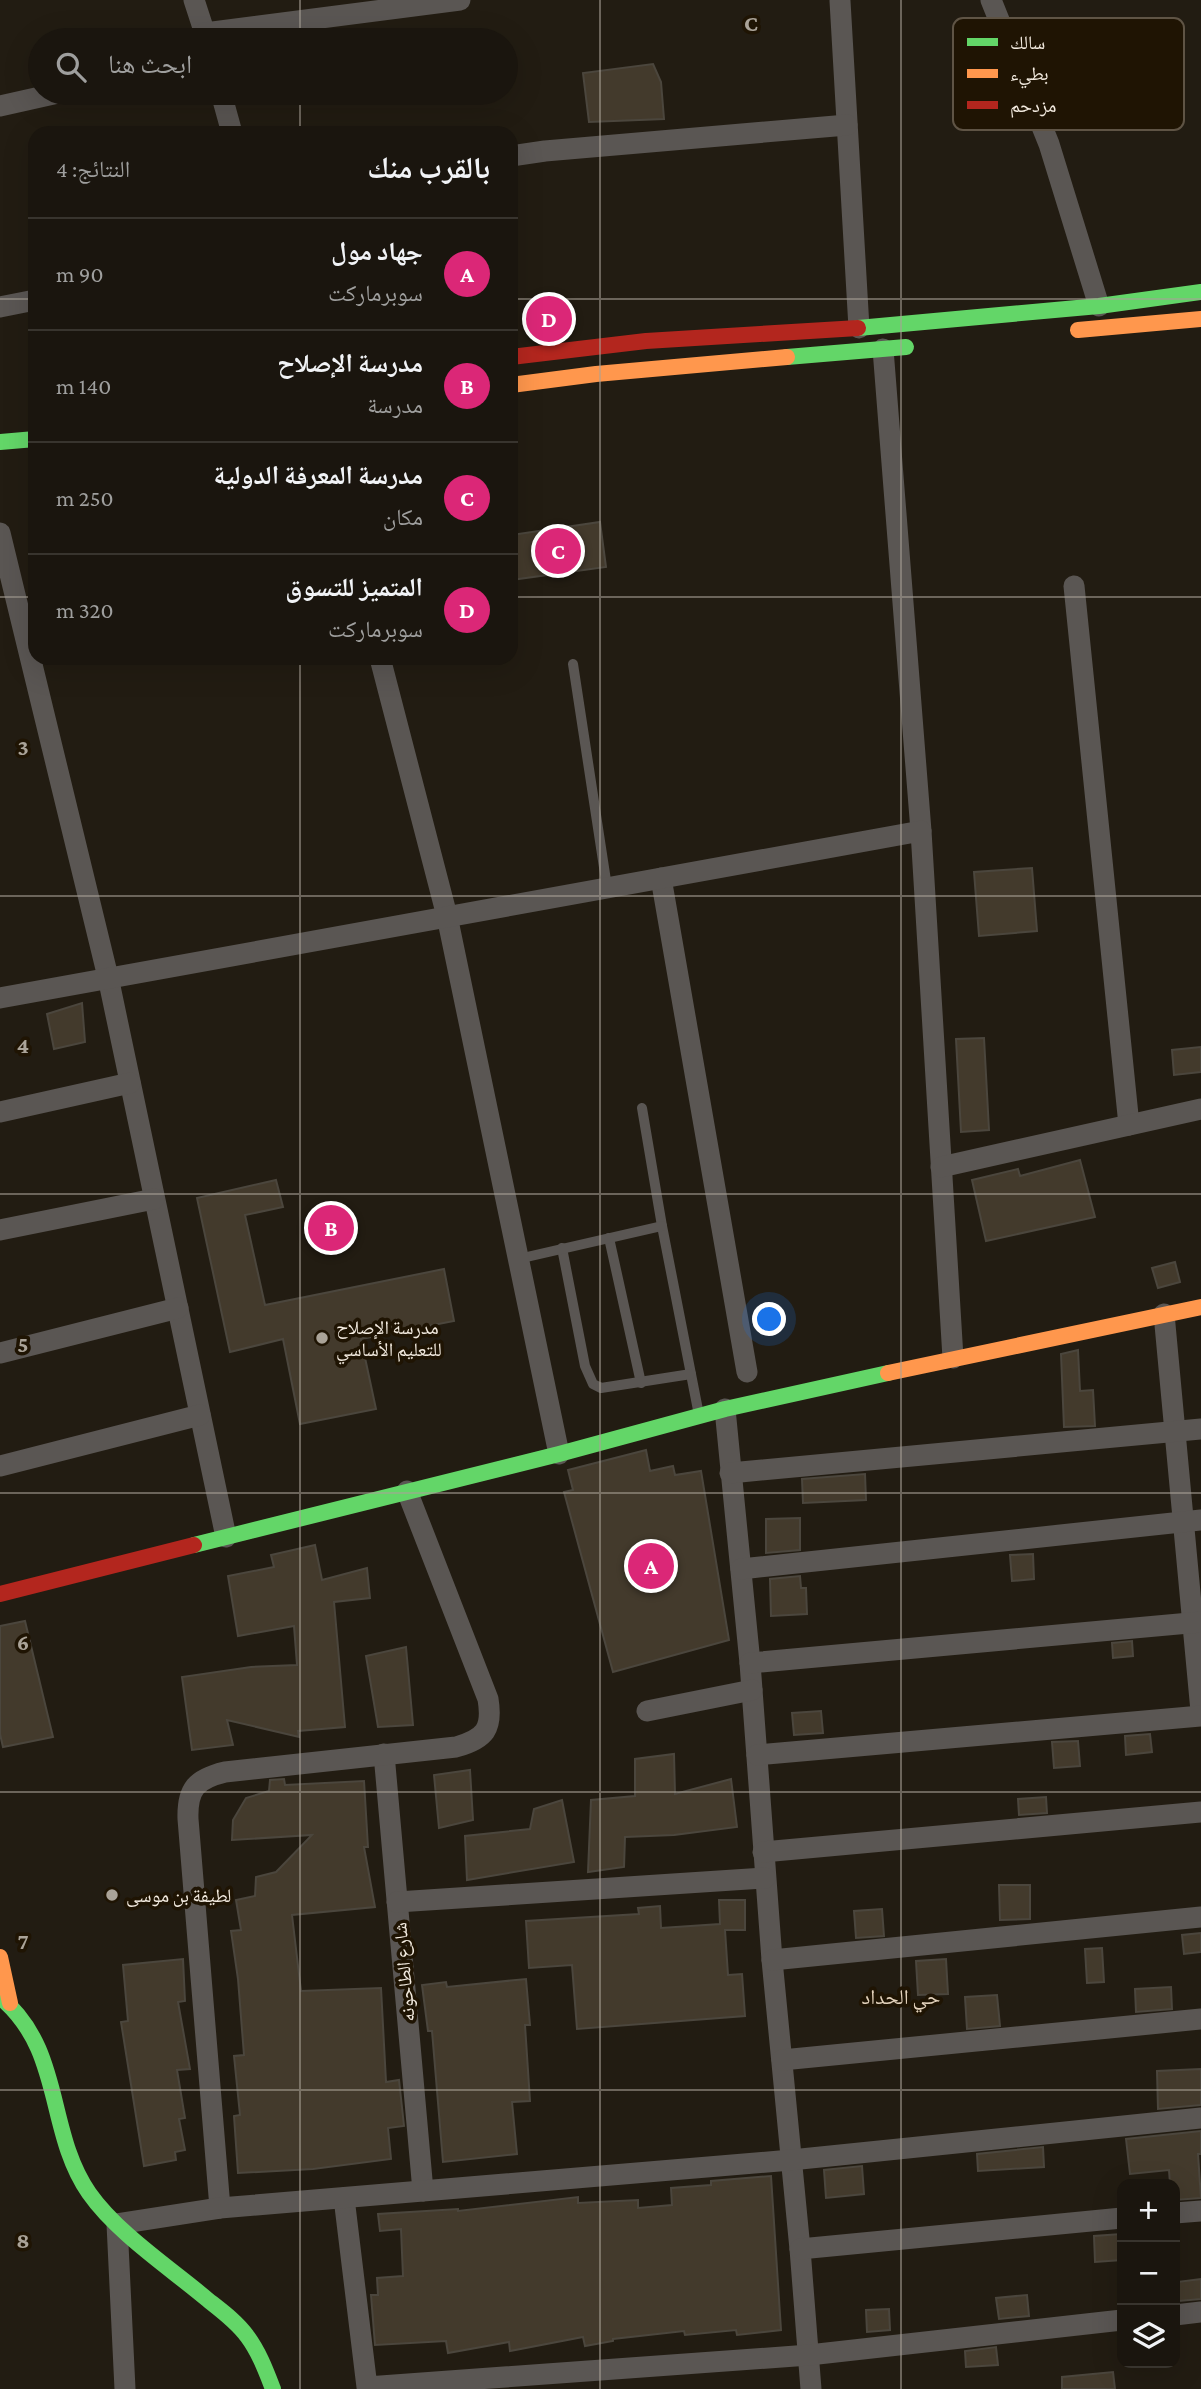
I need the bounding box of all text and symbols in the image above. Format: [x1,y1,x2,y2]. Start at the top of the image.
text: C [744,10,758,36]
legend [953,18,1184,130]
search box [28,28,518,105]
text: سالك [1010,32,1045,53]
icon: search [52,48,90,86]
text: ابحث هنا [108,50,192,79]
text: بطيء [1010,63,1049,89]
text: مزدحم [1010,95,1056,118]
text: بالقرب منك [367,151,490,184]
text: النتائج: 4 [56,156,130,182]
text: جهاد مول [331,237,423,266]
text: 90 m [56,261,104,287]
text: A [460,261,474,287]
text: سوبرماركت [328,280,423,306]
pin: D [526,293,572,345]
text: مدرسة الإصلاح [277,349,423,378]
text: 140 m [56,373,111,399]
text: B [460,373,474,399]
text: مدرسة [367,392,423,418]
text: مدرسة المعرفة الدولية [213,461,423,490]
text: 250 m [56,485,114,511]
text: C [460,485,474,511]
text: مكان [383,504,423,530]
pin: C [535,525,581,577]
text: المتميز للتسوق [285,573,423,602]
text: 320 m [56,597,114,623]
text: D [459,597,475,623]
text: سوبرماركت [328,616,423,642]
text: 3 [17,734,29,760]
text: 4 [17,1032,29,1058]
pin: B [308,1202,354,1254]
your location [752,1302,786,1336]
place label: مدرسة الإصلاح للتعليم الأساسي [336,1317,442,1364]
marker: مدرسة الإصلاح للتعليم الأساسي [314,1330,330,1346]
text: 5 [17,1331,29,1357]
pin: A [628,1540,674,1592]
text: 6 [17,1629,29,1655]
place label: لطيفة بن موسى [126,1885,231,1907]
marker: لطيفة بن موسى [104,1887,120,1903]
street label: شارع الطاحونه [389,1921,420,2023]
text: 7 [17,1928,29,1954]
district label: حي الحداد [862,1985,940,2013]
map controls [1117,2179,1180,2368]
button: + [1117,2179,1180,2242]
text: 8 [16,2227,30,2253]
button: − [1117,2242,1180,2305]
button: layers [1117,2305,1180,2368]

